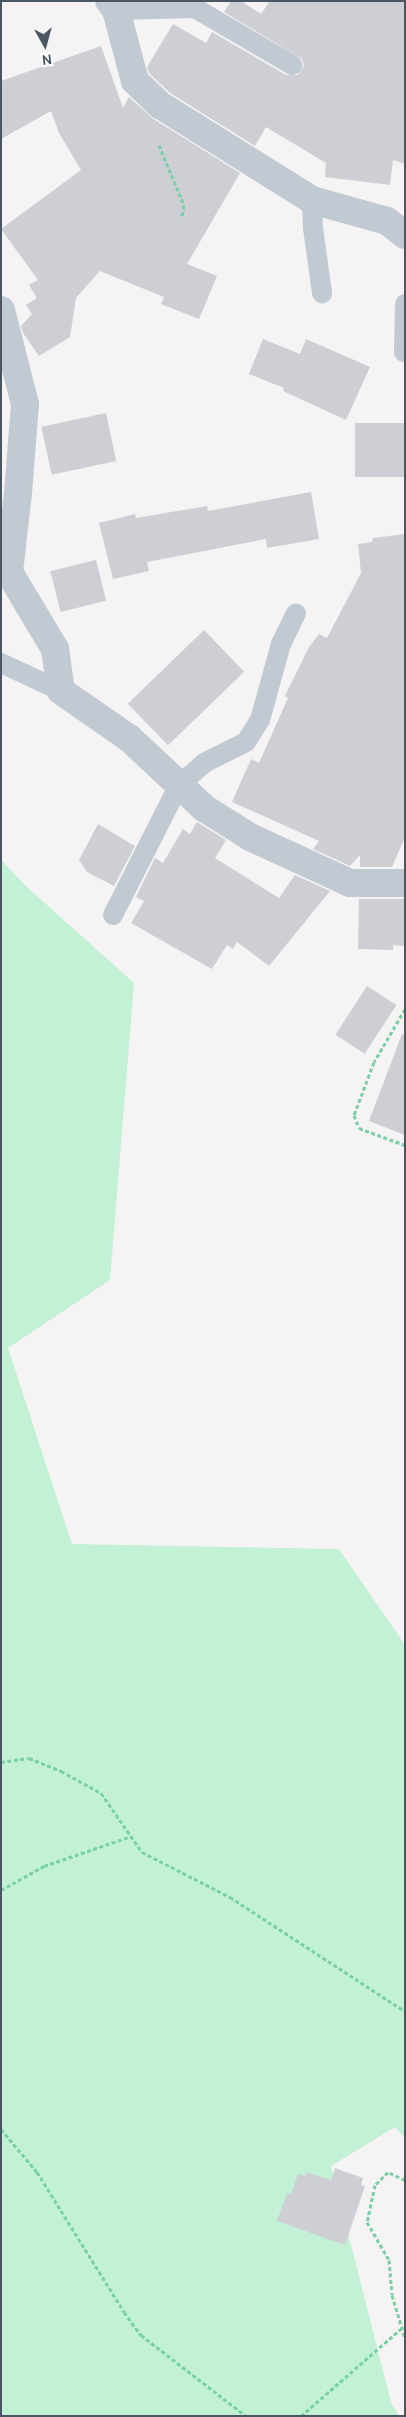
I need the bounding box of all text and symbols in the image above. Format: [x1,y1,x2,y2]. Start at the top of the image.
north arrow [20,20,70,70]
text: N [41,50,53,69]

